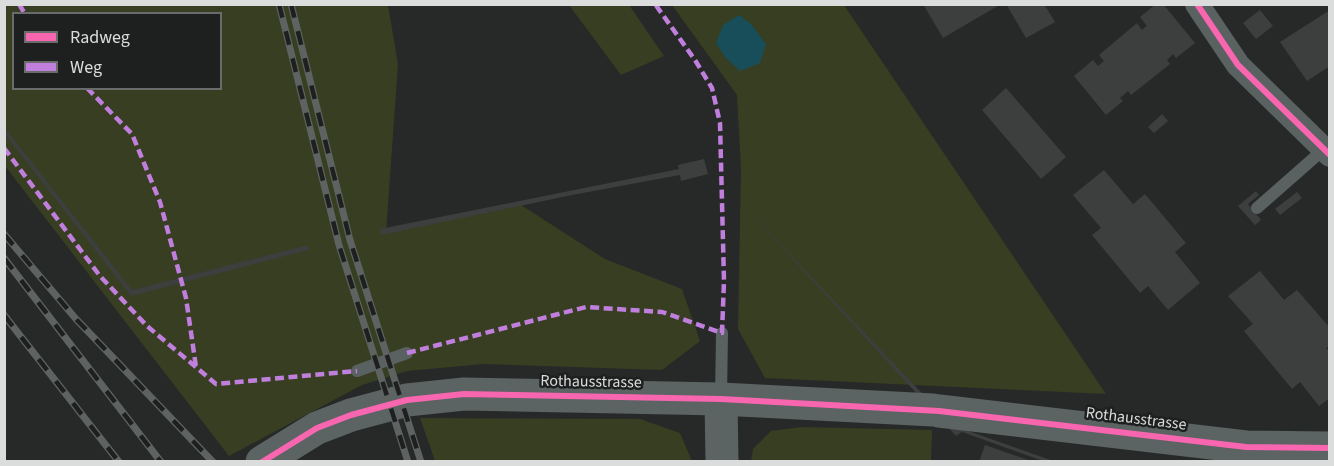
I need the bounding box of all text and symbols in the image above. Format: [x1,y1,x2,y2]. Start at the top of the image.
legend [12,12,222,90]
text: Radweg [70,25,130,50]
text: Weg [70,55,102,80]
street label: Rothausstrasse [540,373,642,393]
street label: Rothausstrasse [1085,404,1187,436]

